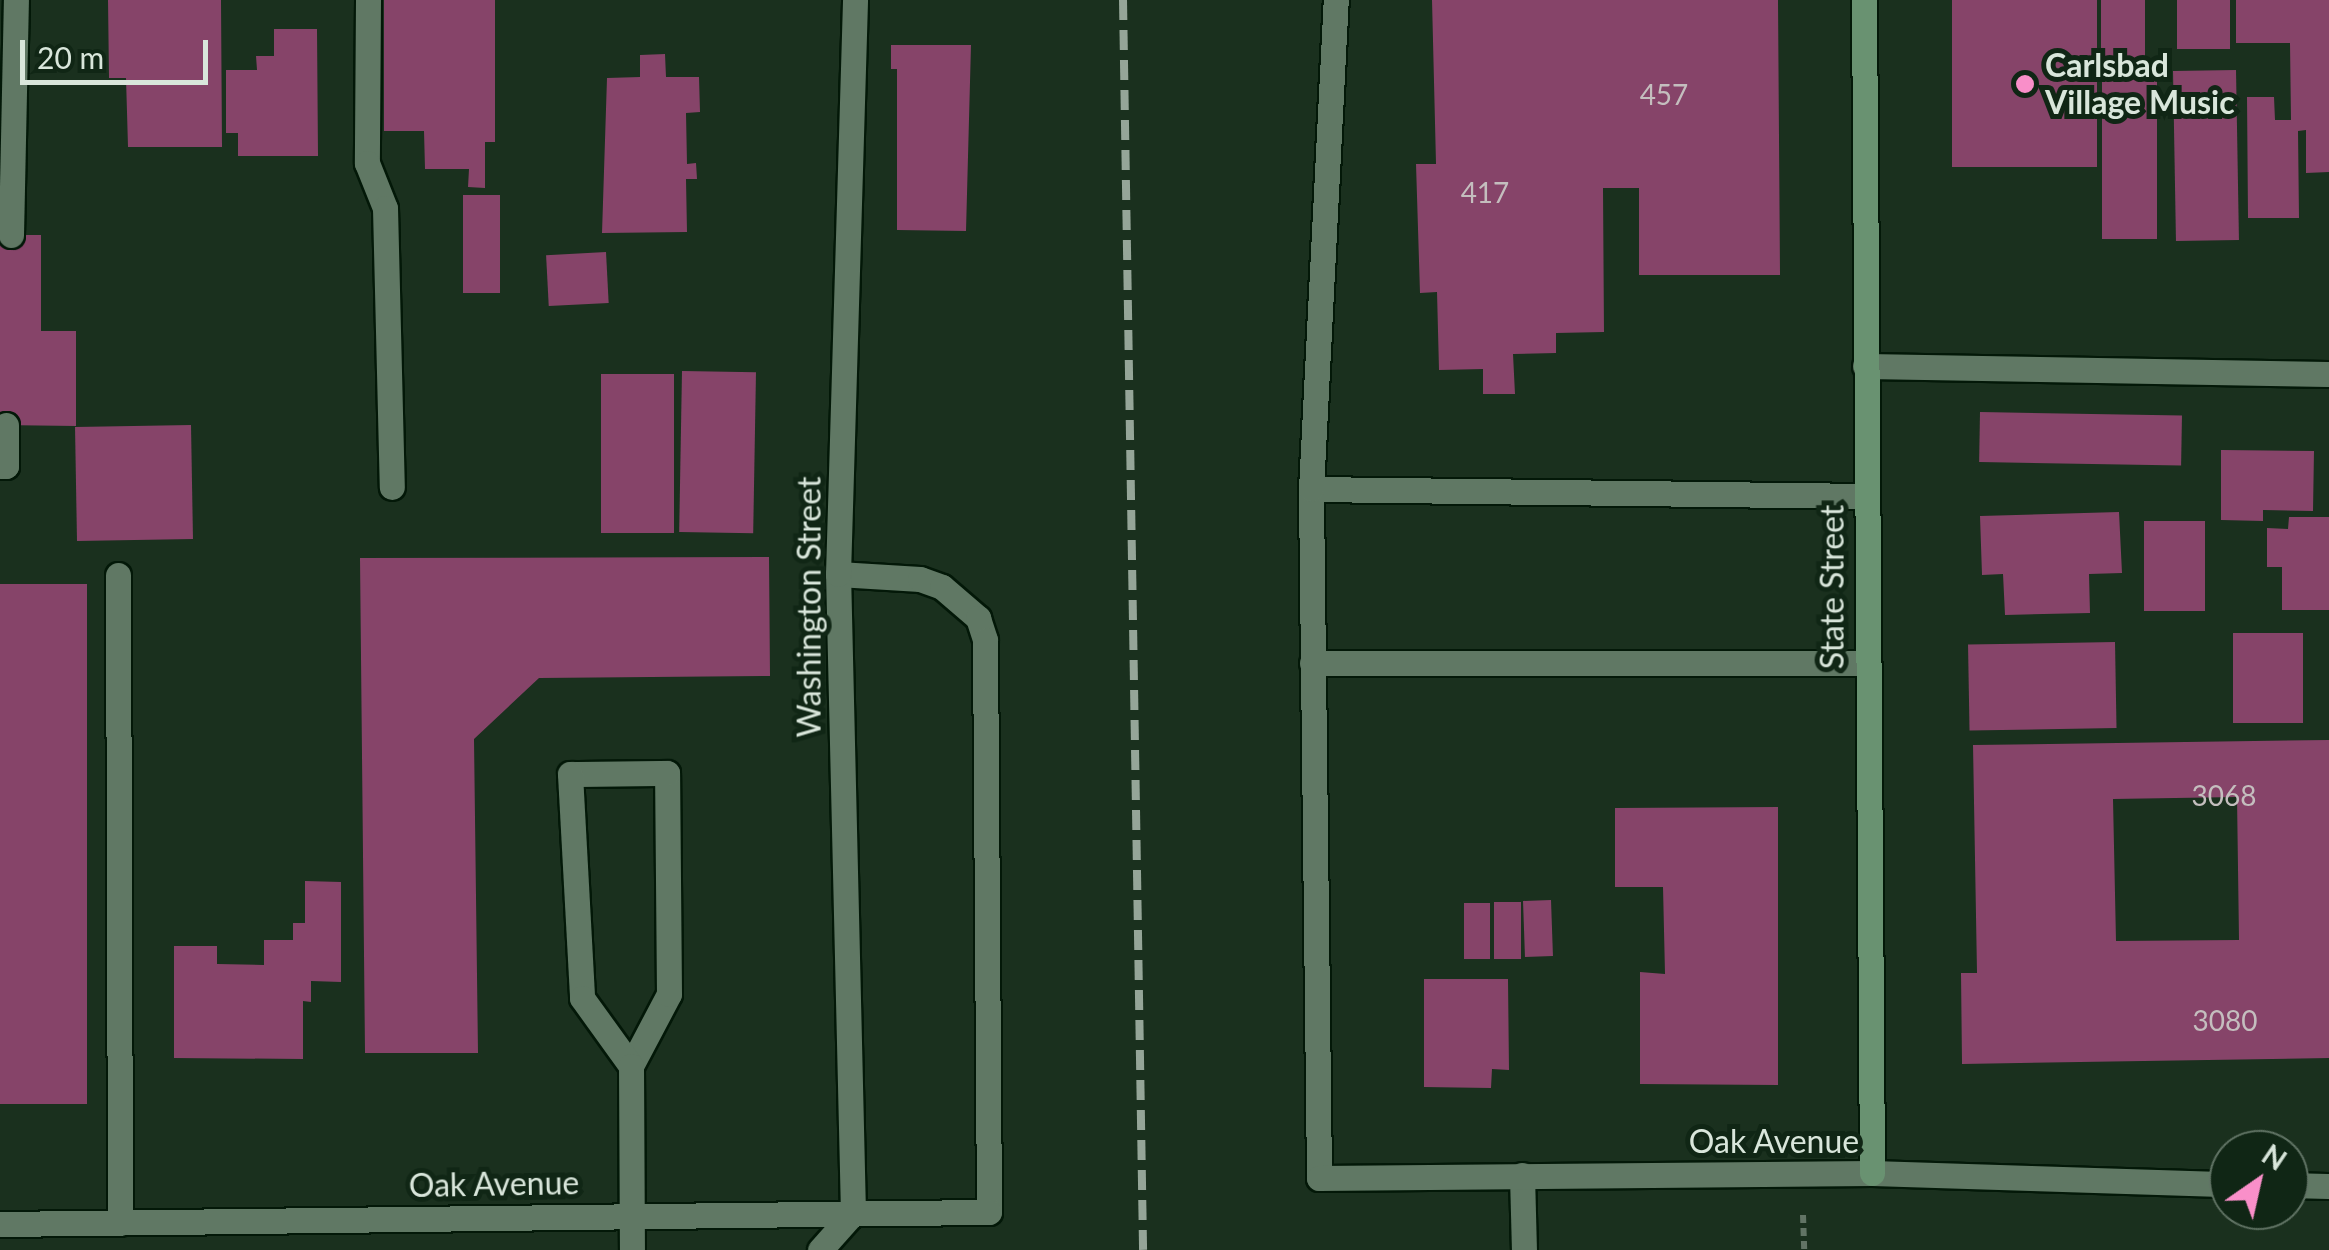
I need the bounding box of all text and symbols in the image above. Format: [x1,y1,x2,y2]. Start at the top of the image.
scale bar [25,20,212,82]
text: 20 m [37,39,104,75]
place label: Carlsbad Village Music [2045,47,2235,122]
marker: Carlsbad Village Music [2014,73,2036,95]
house number: 457 [1640,77,1688,111]
house number: 417 [1461,175,1509,209]
street label: Washington Street [790,477,828,737]
street label: State Street [1813,505,1851,669]
house number: 3068 [2192,778,2256,812]
house number: 3080 [2193,1003,2257,1037]
street label: Oak Avenue [1688,1122,1860,1160]
north arrow [2209,1130,2309,1230]
text: N [2256,1137,2293,1177]
street label: Oak Avenue [408,1163,580,1205]

